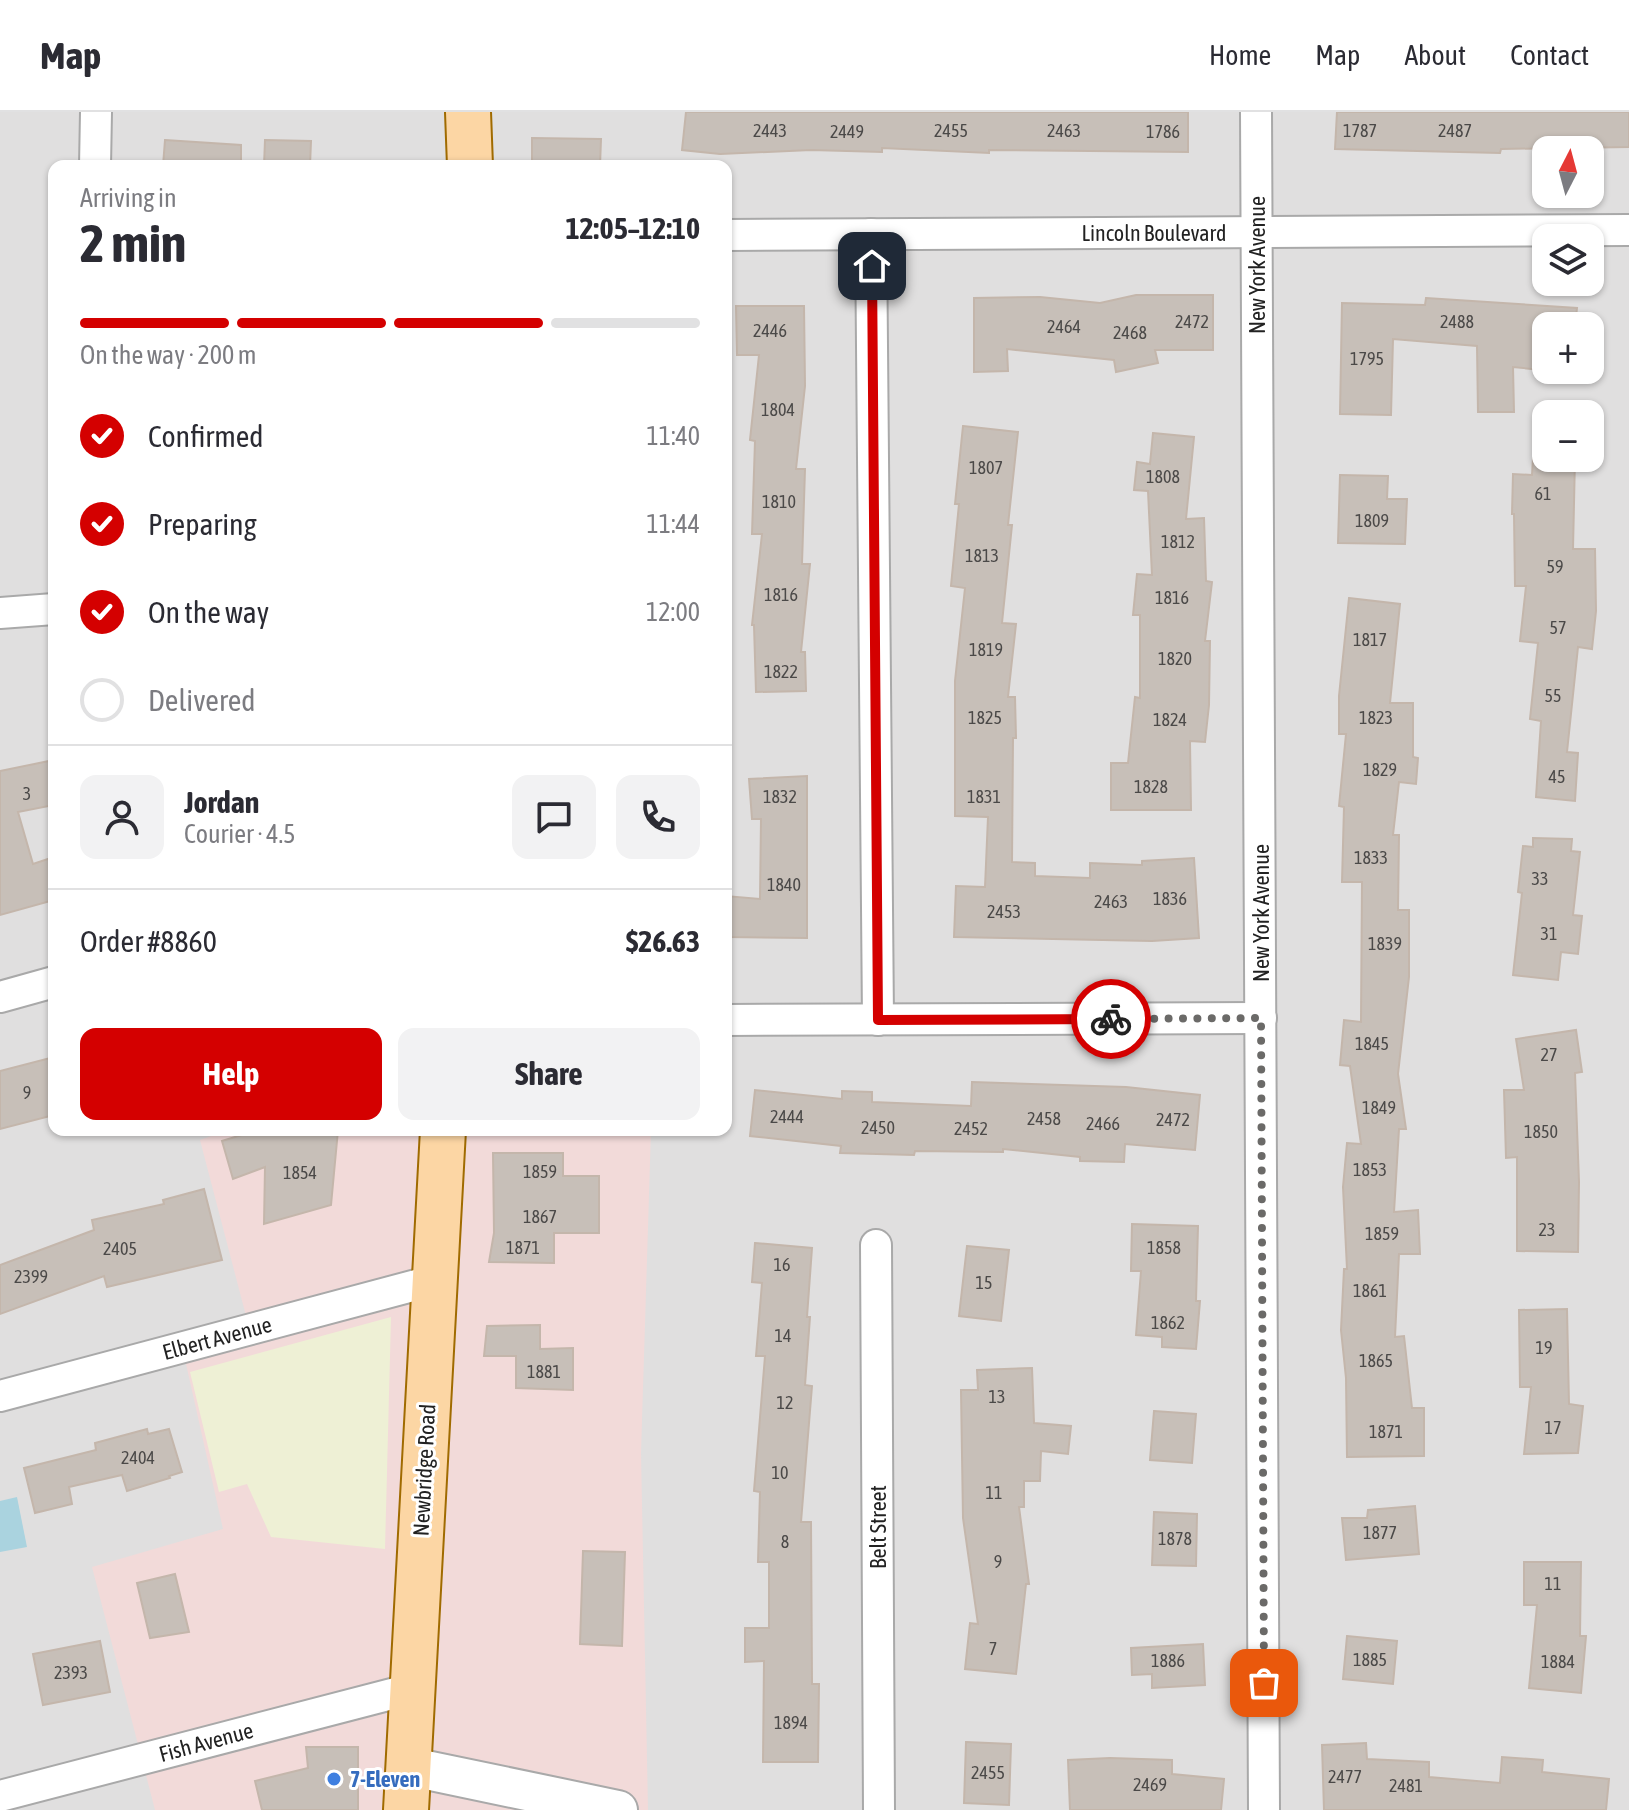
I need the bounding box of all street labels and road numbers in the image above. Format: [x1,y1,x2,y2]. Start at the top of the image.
street label: New York Avenue [1244,196,1270,334]
street label: Lincoln Boulevard [1081,220,1227,246]
street label: New York Avenue [1248,844,1274,982]
street label: Elbert Avenue [159,1311,275,1365]
street label: Newbridge Road [408,1403,440,1537]
street label: Belt Street [865,1485,891,1569]
street label: Fish Avenue [156,1717,256,1767]

